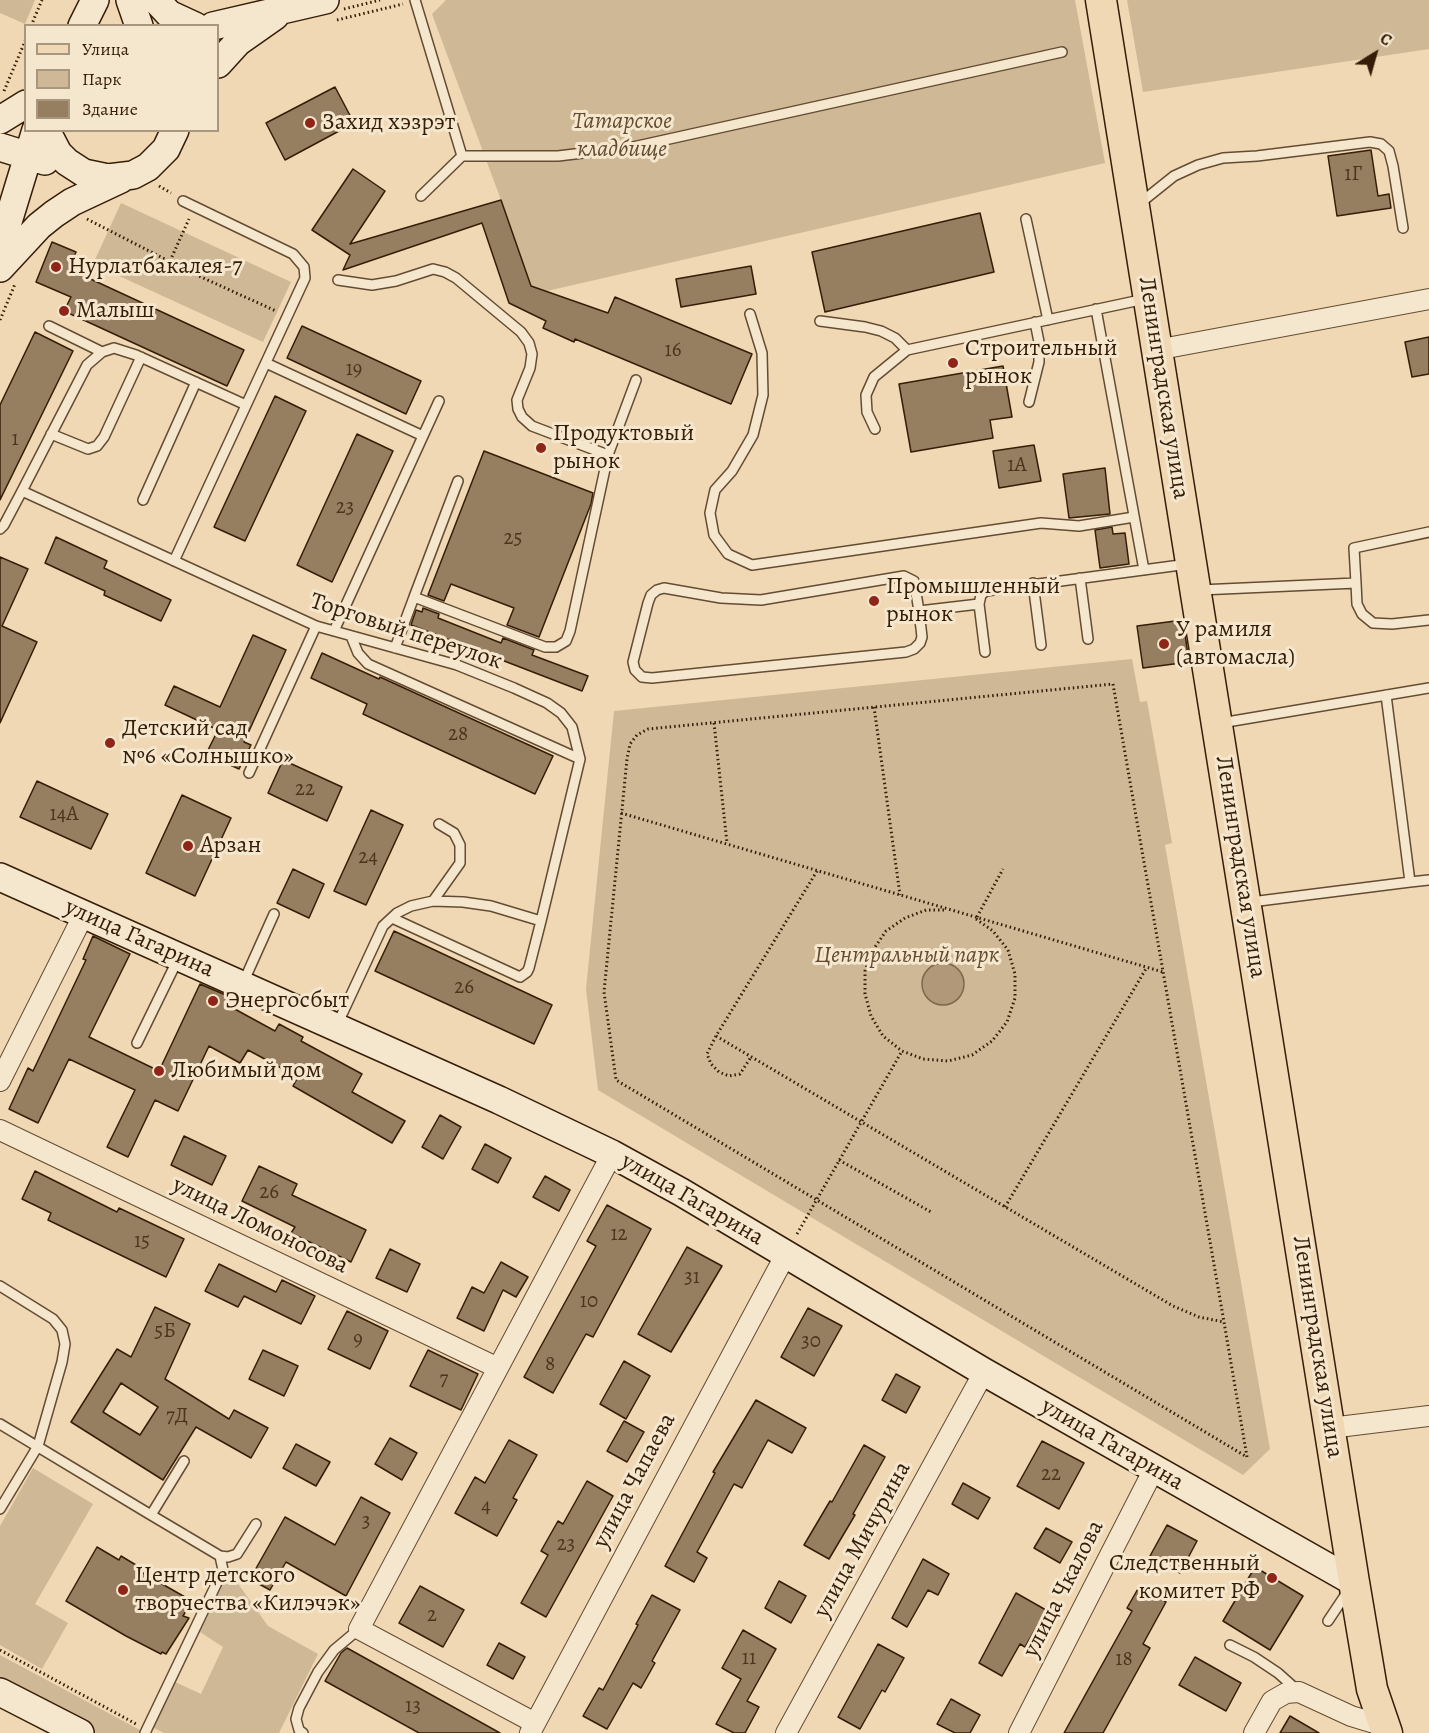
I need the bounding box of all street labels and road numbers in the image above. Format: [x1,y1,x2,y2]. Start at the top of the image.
street label: Ленинградская улица [1131,275,1195,501]
street label: Торговый переулок [306,587,506,677]
street label: Ленинградская улица [1208,754,1272,980]
street label: улица Гагарина [60,893,218,985]
street label: улица Гагарина [615,1147,769,1253]
street label: улица Ломоносова [167,1171,353,1281]
street label: Ленинградская улица [1285,1234,1349,1460]
street label: улица Гагарина [1035,1392,1189,1498]
street label: улица Чапаева [587,1408,683,1554]
street label: улица Мичурина [808,1457,918,1623]
street label: улица Чкалова [1017,1516,1111,1662]

